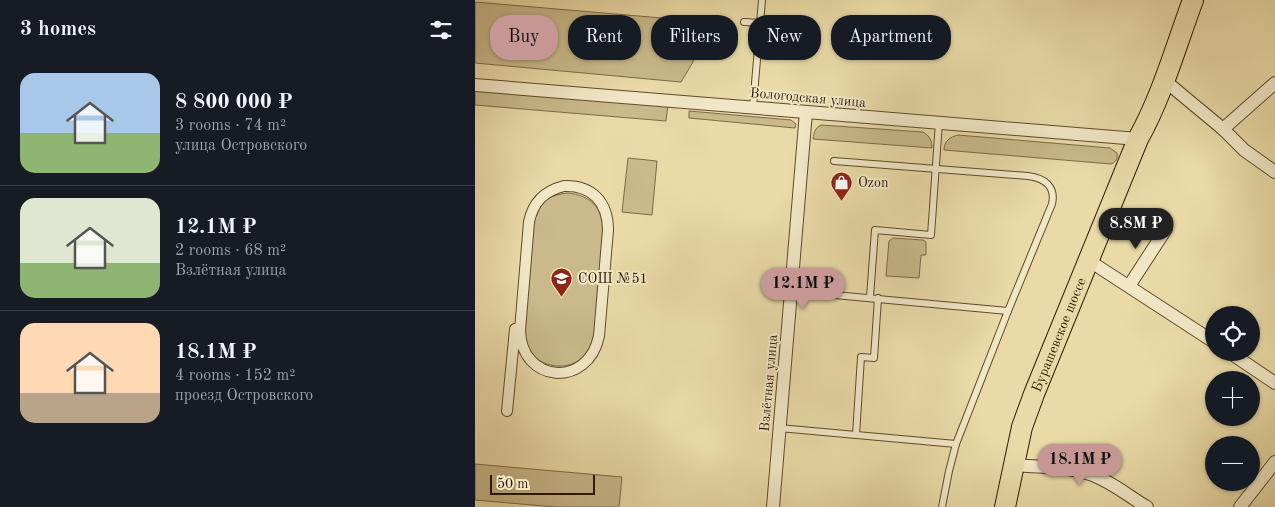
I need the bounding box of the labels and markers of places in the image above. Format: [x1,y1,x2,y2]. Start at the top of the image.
shop icon: Ozon [830,170,854,201]
place label: Ozon [858,176,889,190]
pin: 8.8M ₽ [1095,208,1177,250]
school or university icon: СОШ №51 [550,266,574,297]
pin: 12.1M ₽ [757,268,849,310]
place label: СОШ №51 [578,272,648,286]
pin: 18.1M ₽ [1034,444,1126,486]

